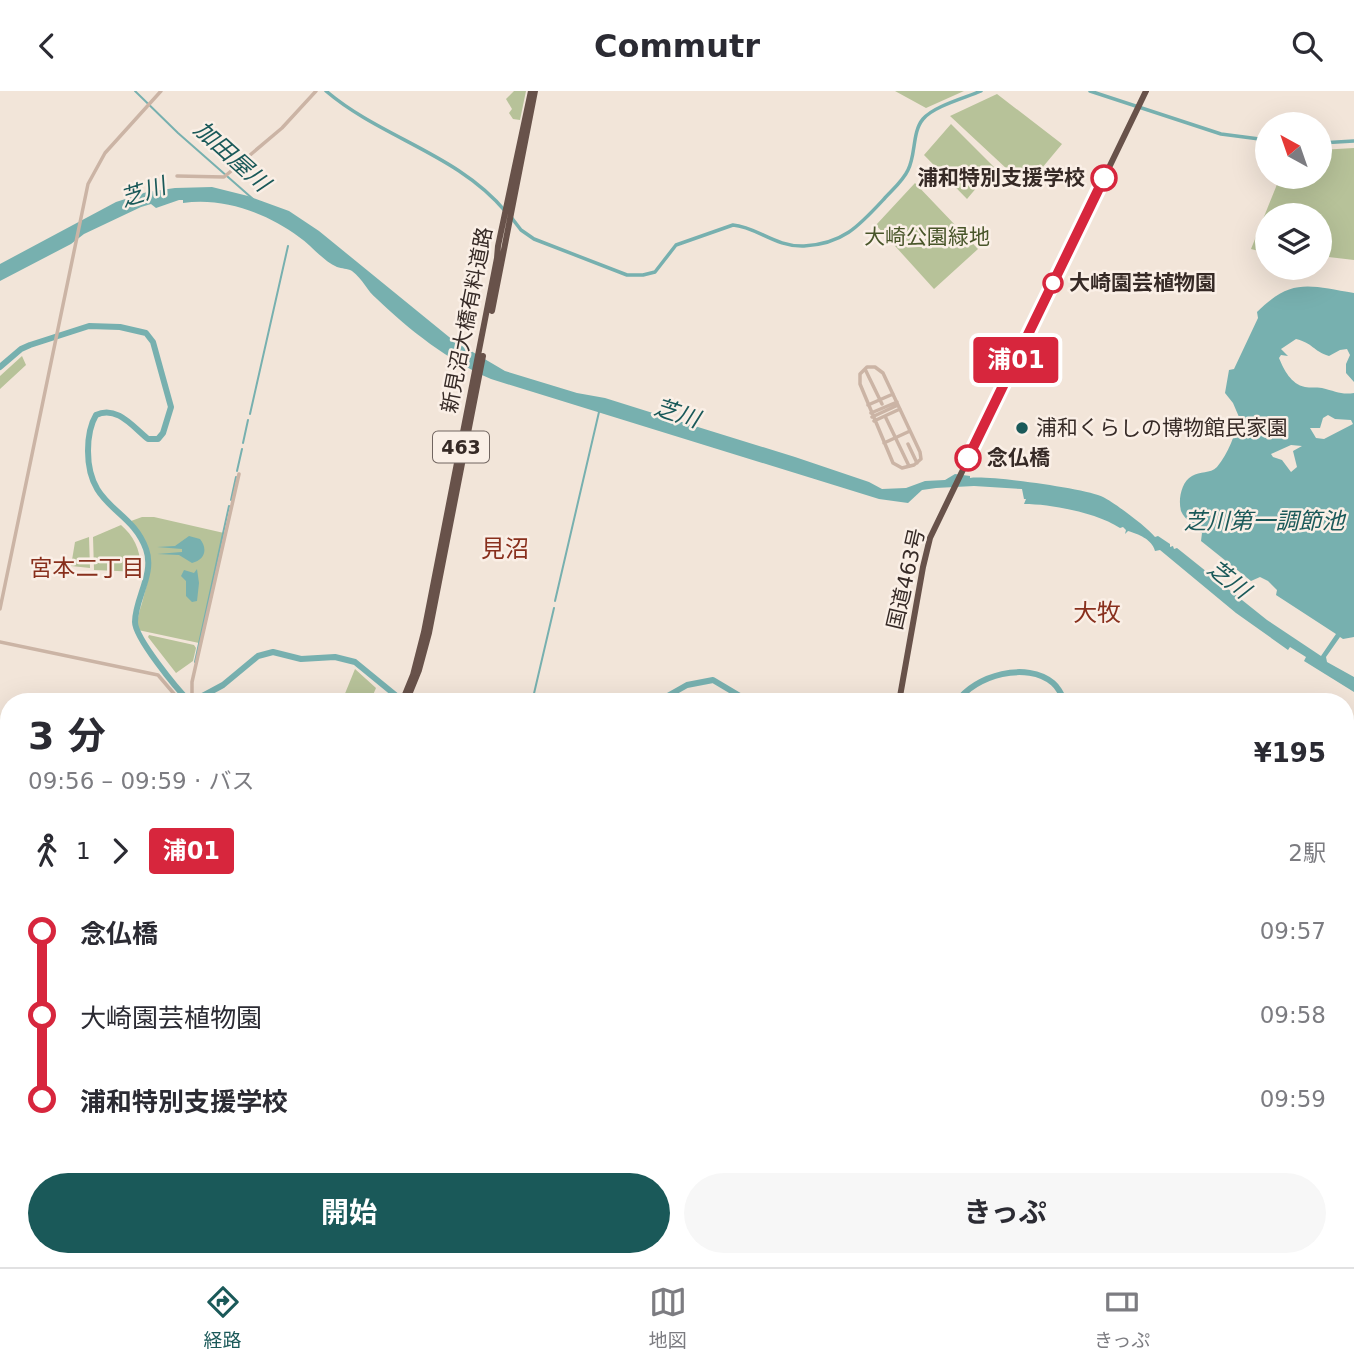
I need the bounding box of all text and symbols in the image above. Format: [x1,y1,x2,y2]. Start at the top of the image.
icon: back [28,27,66,65]
text: Commutr [594,27,760,65]
icon: search [1288,27,1326,65]
north arrow [1255,112,1332,189]
map controls [1255,112,1332,280]
water label: 加田屋川 [189,116,277,198]
marker: 浦和特別支援学校 [1091,165,1117,191]
place label: 浦和特別支援学校 [917,166,1085,190]
water label: 芝川 [117,172,172,211]
button: layers [1255,203,1332,280]
street label: 新見沼大橋有料道路 [437,225,497,415]
park label: 大崎公園緑地 [864,225,990,249]
place label: 大崎園芸植物園 [1069,271,1216,295]
marker: 大崎園芸植物園 [1043,273,1063,293]
line badge: 浦01 [976,337,1056,383]
text: 浦01 [987,346,1045,374]
water label: 芝川 [651,394,706,433]
place label: 浦和くらしの博物館民家園 [1036,416,1288,440]
marker: 浦和くらしの博物館民家園 [1014,420,1030,436]
road number: 463 [433,431,489,463]
marker: 念仏橋 [955,445,981,471]
place label: 念仏橋 [987,446,1050,470]
water label: 芝川第一調節池 [1184,508,1347,534]
street label: 国道463号 [883,526,929,632]
district label: 見沼 [481,535,529,563]
district label: 宮本二丁目 [30,555,145,581]
water label: 芝川 [1203,555,1257,605]
district label: 大牧 [1073,599,1121,627]
text: 3 分 [28,714,106,758]
text: ¥195 [1254,738,1326,768]
text: 09:56 – 09:59 · バス [28,768,255,794]
icon: walk [28,832,66,870]
icon: forward [101,832,139,870]
text: 浦01 [163,837,220,865]
text: 1 [76,838,91,864]
text: 2駅 [1288,840,1326,866]
text: 09:57 [1260,918,1326,944]
text: 念仏橋 [80,919,158,949]
text: 09:58 [1260,1002,1326,1028]
text: 大崎園芸植物園 [80,1003,262,1033]
text: 09:59 [1260,1086,1326,1112]
text: 浦和特別支援学校 [80,1087,288,1117]
button: 開始 [28,1173,670,1253]
button: きっぷ [684,1173,1326,1253]
tab: 経路 [204,1283,242,1352]
tab: 地図 [649,1283,687,1352]
tab: きっぷ [1094,1283,1150,1352]

